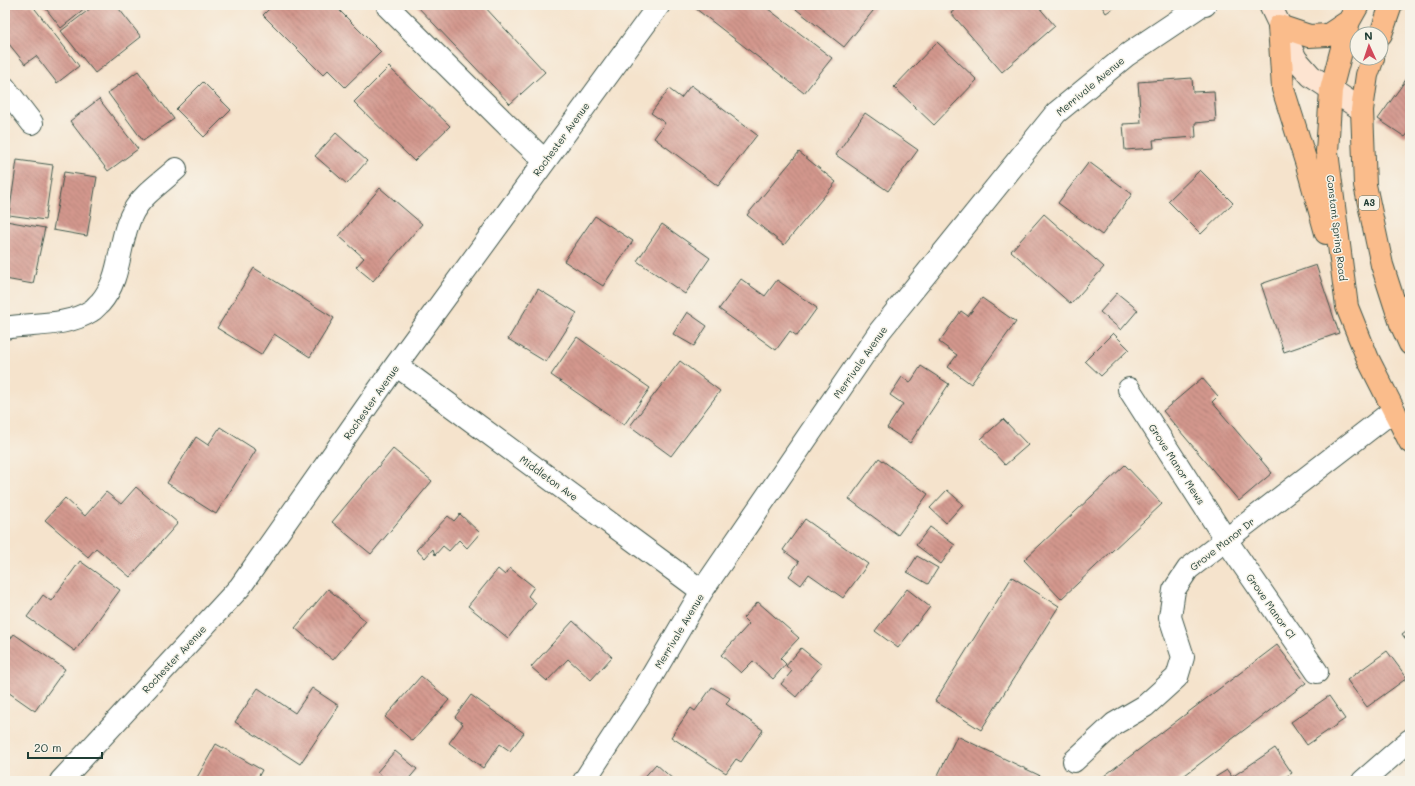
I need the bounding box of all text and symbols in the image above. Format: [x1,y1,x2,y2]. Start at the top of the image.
north arrow [1349,26,1389,66]
text: N [1364,28,1373,43]
street label: Merrivale Avenue [1053,53,1127,119]
street label: Rochester Avenue [529,99,593,179]
street label: Constant Spring Road [1324,174,1350,282]
road number: A3 [1359,196,1379,210]
street label: Merrivale Avenue [830,323,890,401]
street label: Rochester Avenue [340,362,402,442]
street label: Grove Manor Mews [1146,421,1208,507]
street label: Middleton Ave [517,452,581,504]
street label: Grove Manor Dr [1187,514,1257,574]
street label: Grove Manor Cl [1243,571,1299,641]
street label: Merrivale Avenue [651,591,707,671]
street label: Rochester Avenue [139,622,209,696]
scale bar [28,734,102,760]
text: 20 m [34,739,62,755]

